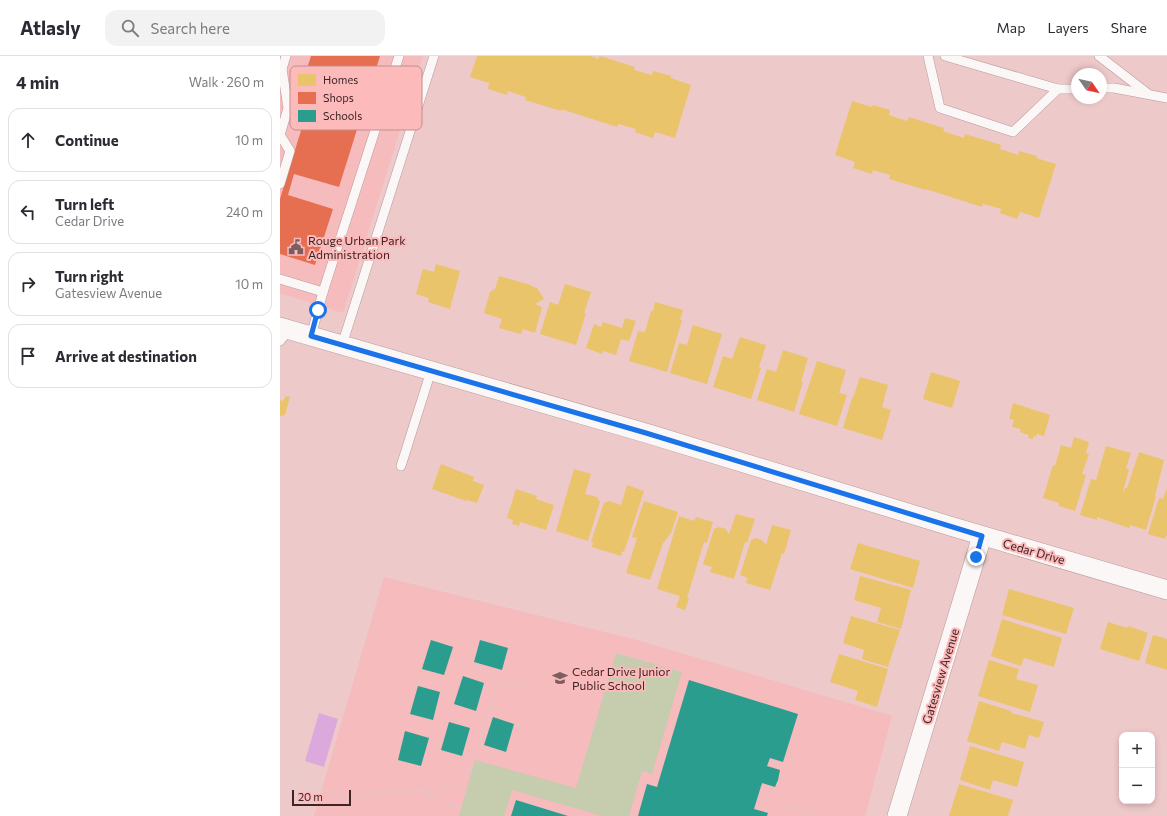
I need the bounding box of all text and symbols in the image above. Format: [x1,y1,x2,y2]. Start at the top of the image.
search box [105,10,385,46]
text: Atlasly [20,16,81,39]
icon: search [119,17,141,39]
text: Search here [151,19,230,37]
text: Map [997,19,1025,36]
text: Layers [1047,19,1089,36]
text: Share [1111,19,1147,36]
legend [290,66,422,130]
north arrow [1071,68,1107,104]
text: 4 min [16,72,59,93]
text: Homes [323,73,358,86]
text: Walk · 260 m [189,74,264,90]
text: Shops [323,91,354,104]
text: Schools [323,109,362,122]
icon: ahead [17,129,39,151]
text: Continue [55,131,119,149]
text: 10 m [235,132,263,148]
text: Turn left [55,195,114,213]
icon: left [17,201,39,223]
text: 240 m [226,204,263,220]
text: Cedar Drive [55,213,124,229]
place label: Rouge Urban Park Administration [308,233,406,261]
public building icon: Rouge Urban Park Administration [287,238,305,256]
text: Turn right [55,267,124,285]
icon: right [17,273,39,295]
text: 10 m [235,276,263,292]
text: Gatesview Avenue [55,285,162,301]
route start [309,301,327,319]
icon: arrive [17,345,39,367]
text: Arrive at destination [55,347,197,365]
street label: Cedar Drive [1001,535,1067,567]
route end [967,548,985,566]
street label: Gatesview Avenue [919,627,961,725]
place label: Cedar Drive Junior Public School [572,664,670,692]
school or university icon: Cedar Drive Junior Public School [551,669,569,687]
map controls [1119,732,1155,804]
button: + [1119,732,1155,768]
button: − [1119,768,1155,804]
scale bar [292,788,351,807]
text: 20 m [298,790,323,803]

